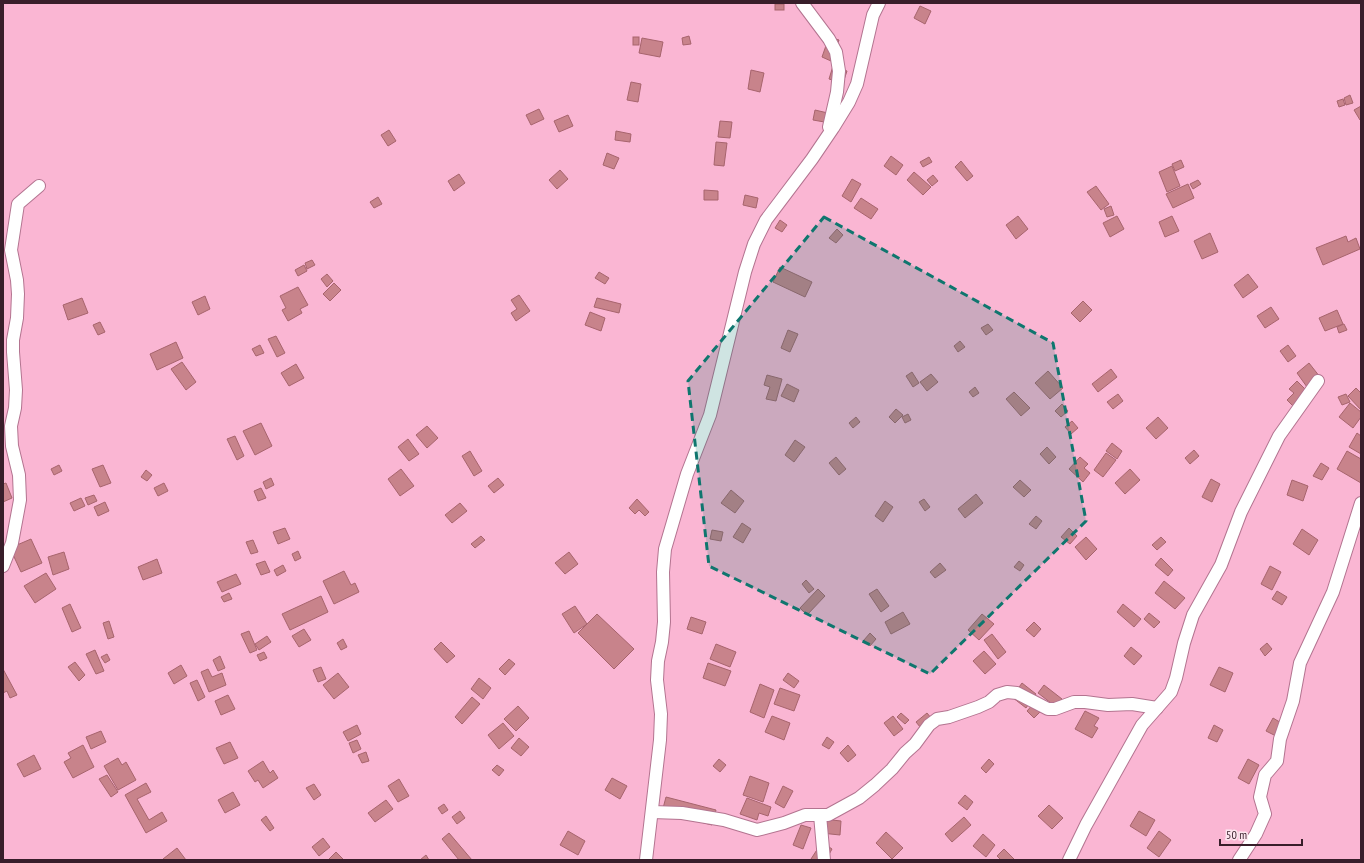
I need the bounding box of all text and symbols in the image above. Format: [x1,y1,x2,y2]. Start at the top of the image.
scale bar [1220,821,1302,847]
text: 50 m [1226,827,1247,842]

